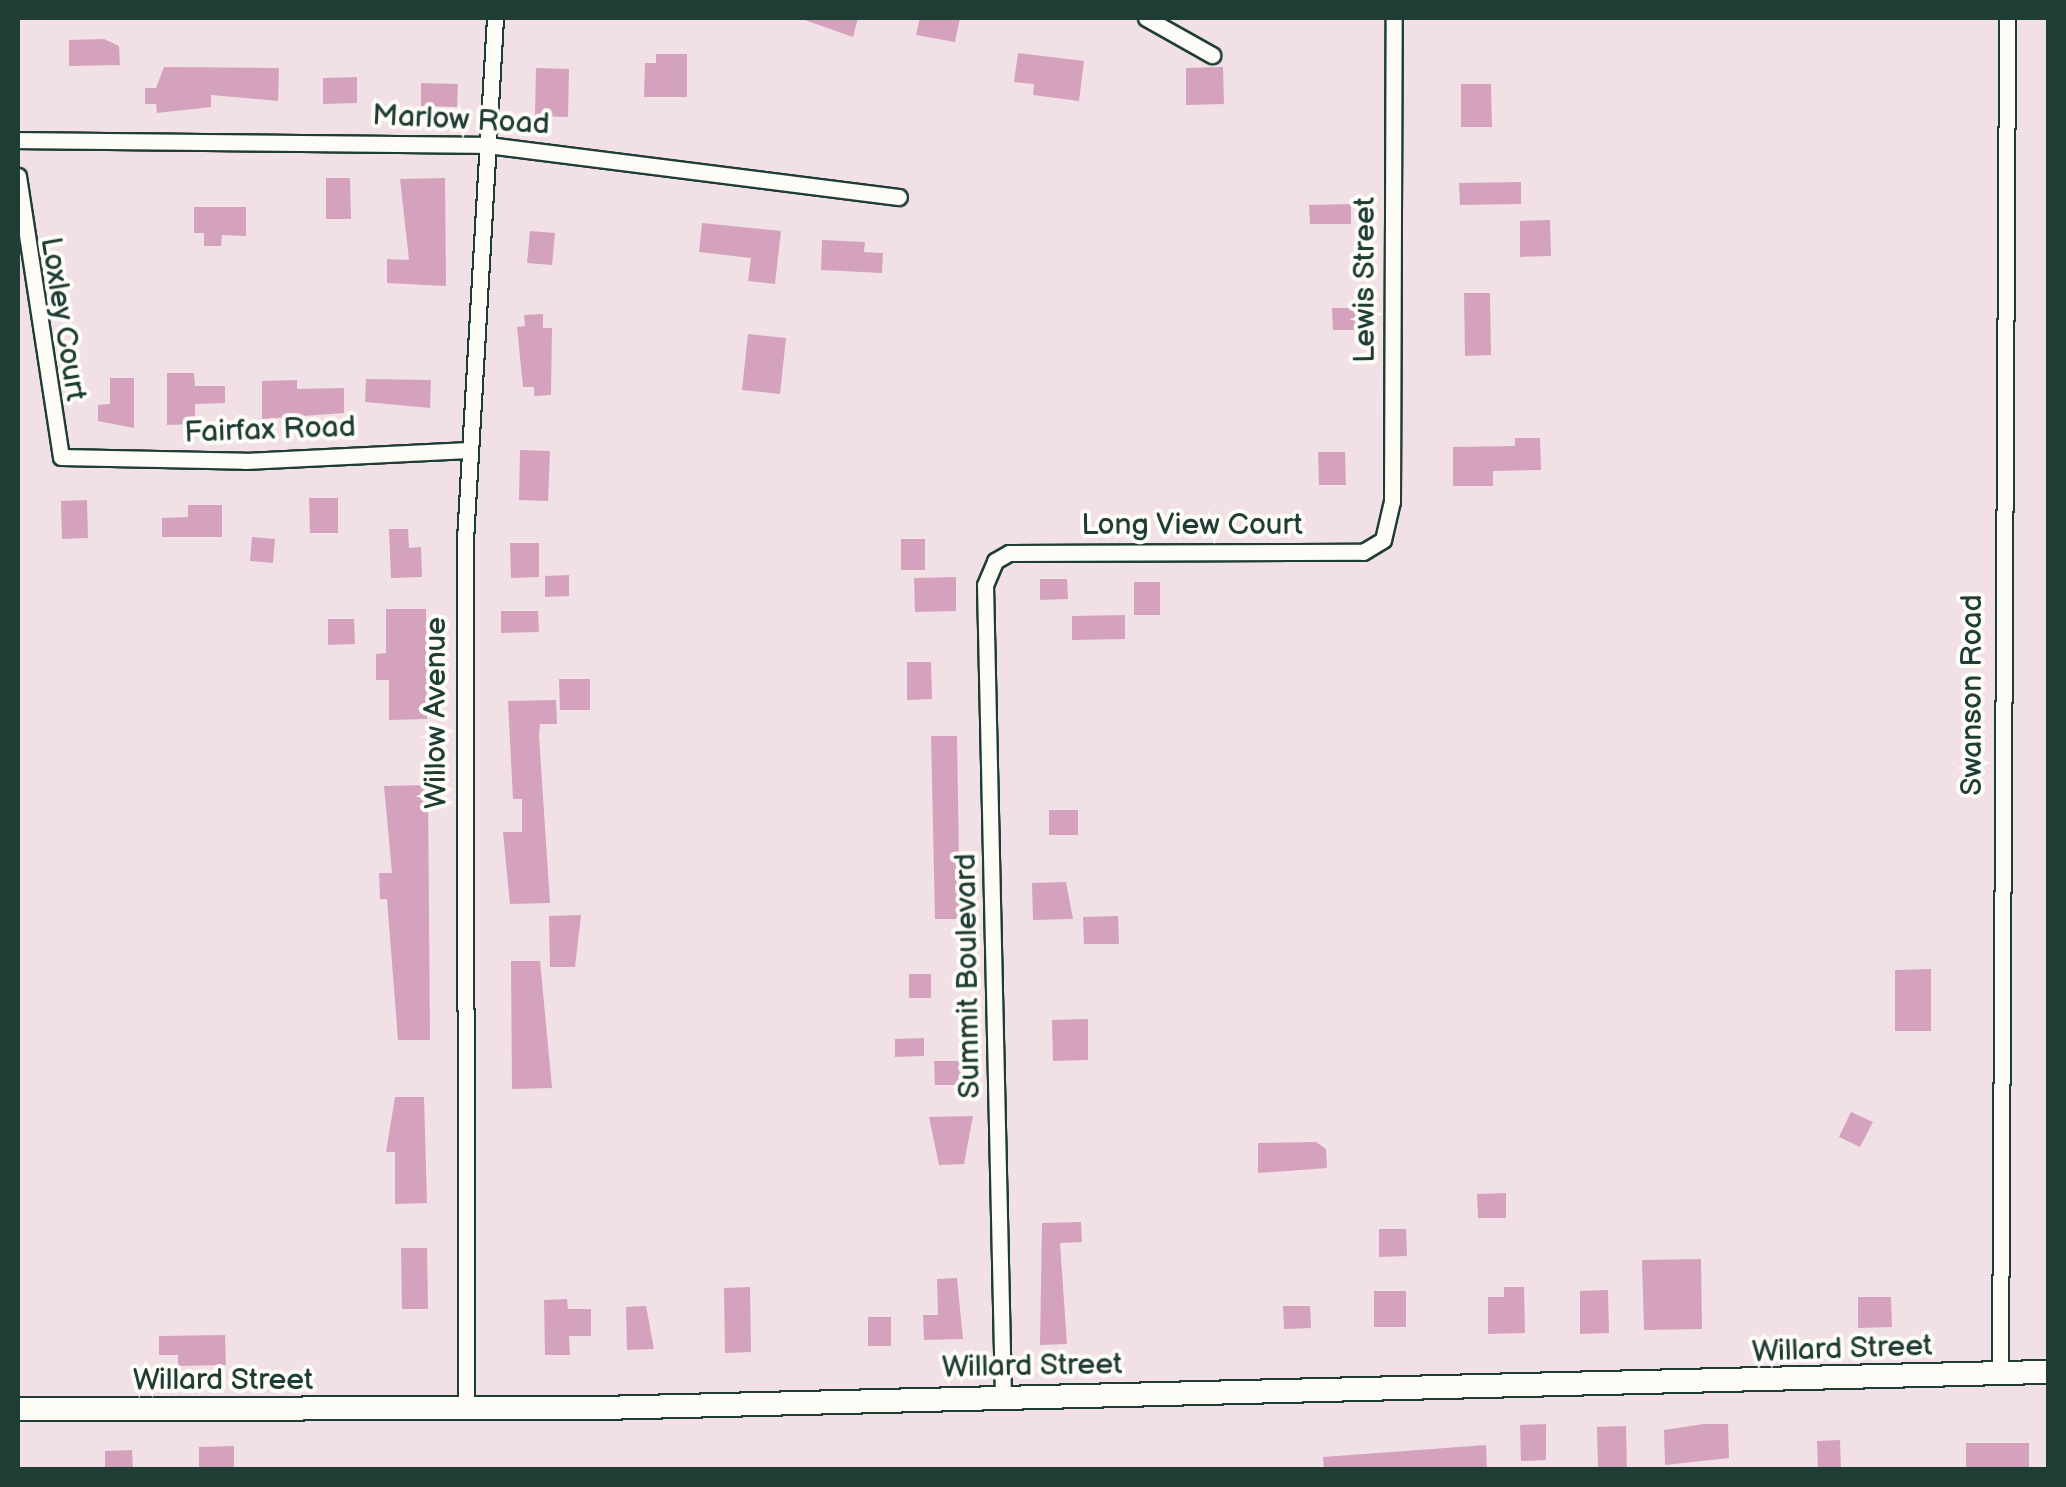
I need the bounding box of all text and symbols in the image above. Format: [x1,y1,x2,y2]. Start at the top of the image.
street label: Marlow Road [371,97,551,143]
street label: Lewis Street [1347,197,1383,363]
street label: Loxley Court [32,234,94,404]
street label: Fairfax Road [184,409,356,451]
street label: Long View Court [1081,507,1303,543]
street label: Swanson Road [1954,594,1990,796]
street label: Willow Avenue [418,617,454,809]
street label: Summit Boulevard [948,853,988,1099]
street label: Willard Street [1751,1328,1933,1370]
street label: Willard Street [941,1346,1123,1386]
street label: Willard Street [133,1362,313,1398]

